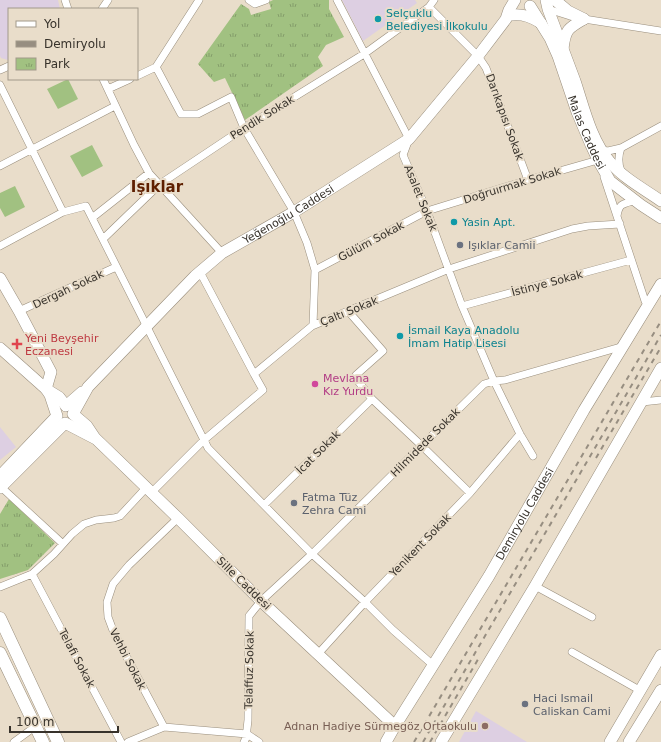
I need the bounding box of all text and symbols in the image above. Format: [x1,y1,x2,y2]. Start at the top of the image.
place label: Selçuklu Belediyesi İlkokulu [386,7,488,33]
legend [8,8,138,80]
marker: Selçuklu Belediyesi İlkokulu [373,14,383,24]
text: Yol [43,17,60,31]
text: Demiryolu [44,37,106,51]
text: Park [44,57,70,71]
street label: Darıkapısı Sokak [483,72,526,163]
street label: Pendik Sokak [228,92,297,142]
street label: Malas Caddesi [565,94,608,172]
street label: Asalet Sokak [401,163,440,234]
street label: Doğruırmak Sokak [462,164,563,207]
district label: Işıklar [131,178,184,196]
street label: Yeğenoğlu Caddesi [240,182,336,247]
place label: Yasin Apt. [461,216,516,229]
marker: Yasin Apt. [449,217,459,227]
street label: Gülüm Sokak [336,218,407,264]
place label: Işıklar Camii [468,239,535,252]
marker: Işıklar Camii [455,240,465,250]
street label: Dergah Sokak [31,267,106,312]
street label: İstinye Sokak [510,268,585,299]
street label: Çaltı Sokak [318,294,381,329]
place label: İsmail Kaya Anadolu İmam Hatip Lisesi [408,324,520,350]
marker: İsmail Kaya Anadolu İmam Hatip Lisesi [395,331,405,341]
place label: Yeni Beyşehir Eczanesi [24,332,99,358]
marker: Yeni Beyşehir Eczanesi [12,339,22,349]
place label: Mevlana Kız Yurdu [323,372,373,398]
marker: Mevlana Kız Yurdu [310,379,320,389]
street label: Hilmidede Sokak [388,405,463,480]
street label: İcat Sokak [294,427,343,477]
street label: Demiryolu Caddesi [493,466,557,563]
place label: Fatma Tüz Zehra Cami [302,491,366,517]
marker: Fatma Tüz Zehra Cami [289,498,299,508]
street label: Yenikent Sokak [386,511,454,580]
street label: Sille Caddesi [214,554,273,612]
street label: Telafi Sokak [55,626,98,690]
street label: Vehbi Sokak [107,626,149,693]
street label: Telaffuz Sokak [242,630,257,710]
place label: Haci Ismail Caliskan Cami [533,692,611,718]
marker: Haci Ismail Caliskan Cami [520,699,530,709]
scale bar [10,708,118,734]
text: 100 m [16,715,54,729]
place label: Adnan Hadiye Sürmegöz Ortaokulu [284,720,477,733]
marker: Adnan Hadiye Sürmegöz Ortaokulu [480,721,490,731]

